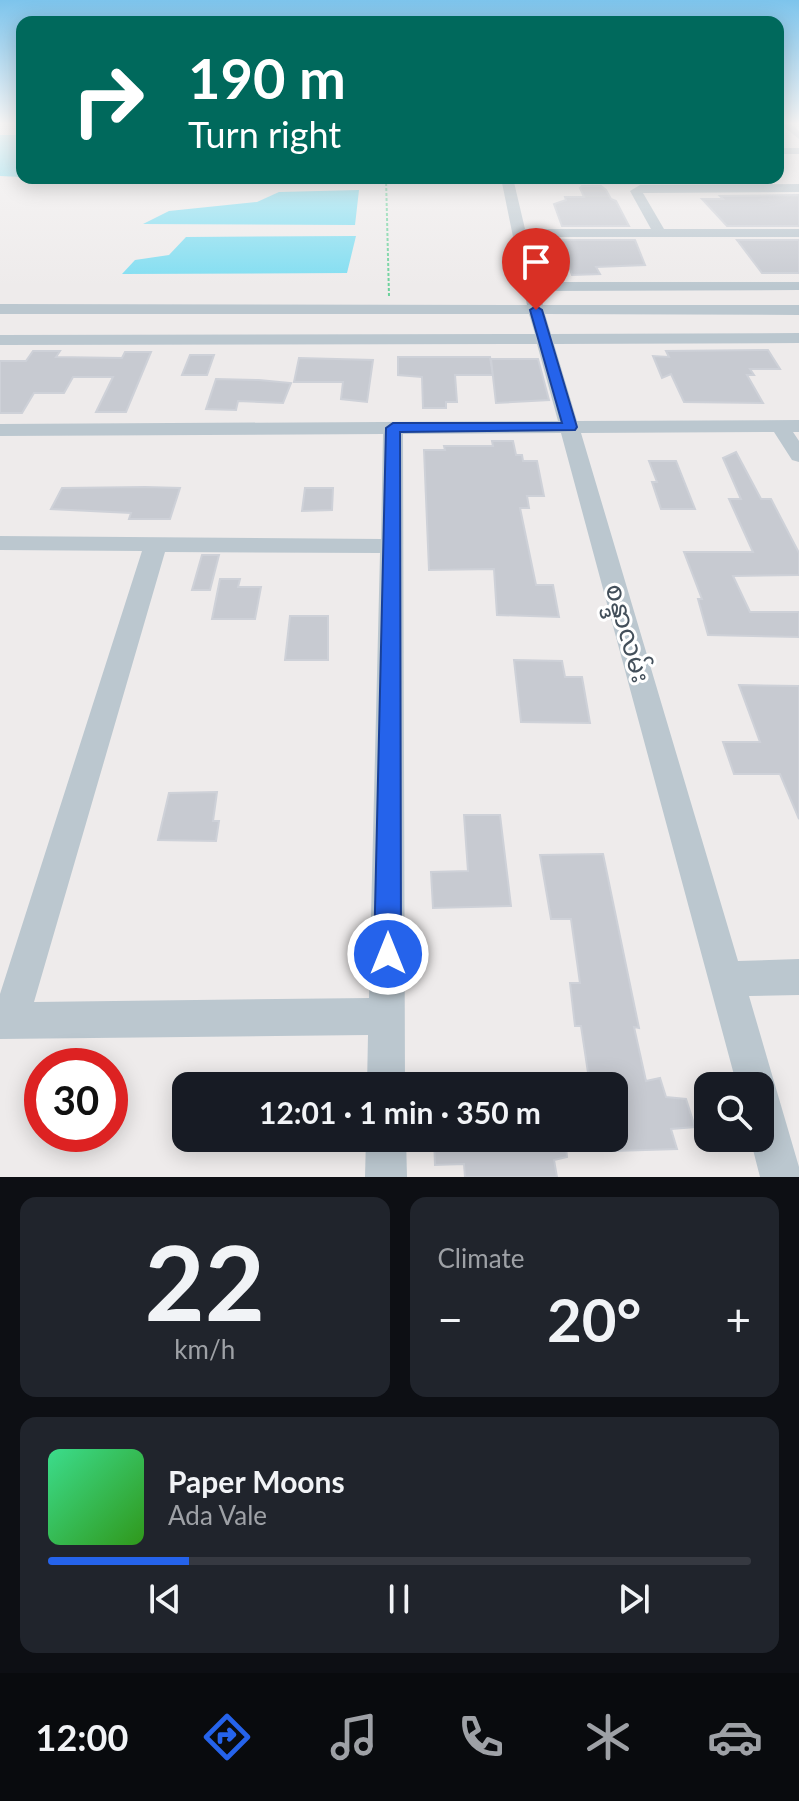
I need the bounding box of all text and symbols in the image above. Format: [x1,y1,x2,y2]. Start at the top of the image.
text: 190 m [188,44,346,111]
icon: right [56,48,160,152]
text: Turn right [188,112,341,156]
pin [502,228,570,310]
icon: arrive [514,240,558,284]
street label: စန္ဒာလမ်း [593,579,658,688]
position arrow [346,912,430,996]
speed limit sign: 30 [24,1048,128,1152]
map controls [694,1072,774,1152]
button: search [694,1072,774,1152]
text: 12:01 · 1 min · 350 m [259,1094,541,1130]
text: 22 [144,1218,265,1343]
text: Climate [438,1242,524,1274]
text: 20° [547,1283,642,1355]
text: − [438,1293,463,1345]
text: + [725,1293,751,1345]
text: km/h [174,1333,235,1365]
text: Paper Moons [168,1463,345,1499]
text: Ada Vale [168,1499,267,1531]
icon: previous [143,1577,187,1621]
icon: pause [377,1577,421,1621]
icon: next [612,1577,656,1621]
icon: directions [199,1709,255,1765]
icon: music [326,1709,382,1765]
icon: phone [453,1709,509,1765]
icon: climate [580,1709,636,1765]
icon: car [707,1709,763,1765]
text: 12:00 [36,1715,128,1759]

